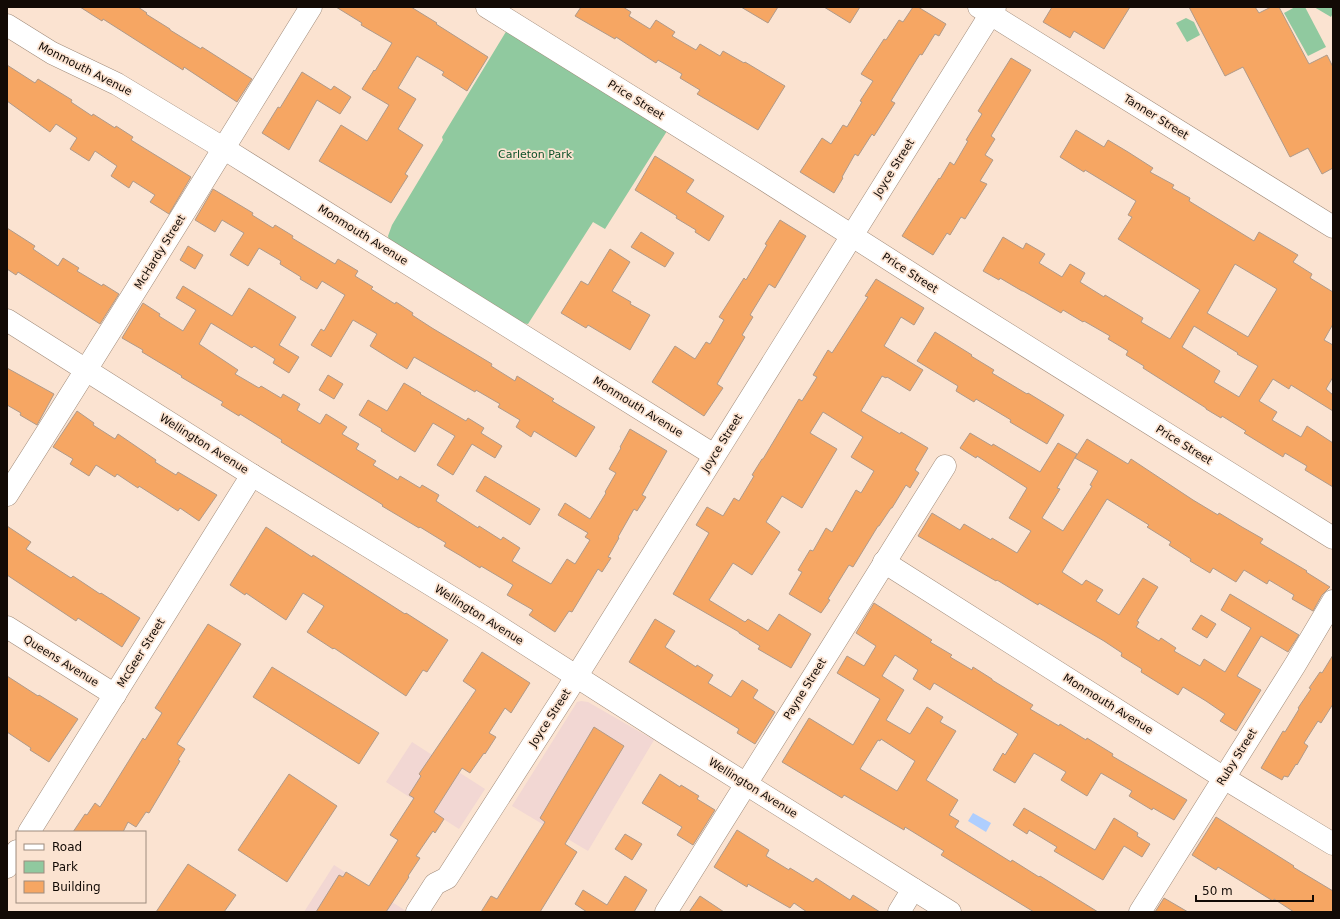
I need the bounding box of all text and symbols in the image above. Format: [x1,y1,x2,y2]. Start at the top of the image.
street label: Monmouth Avenue [36,40,134,98]
street label: Price Street [606,78,667,123]
street label: Tanner Street [1120,91,1191,142]
street label: Joyce Street [870,136,917,200]
park label: Carleton Park [498,148,573,161]
street label: Monmouth Avenue [316,202,410,268]
street label: McHardy Street [132,212,188,292]
street label: Price Street [880,250,941,296]
street label: Monmouth Avenue [591,374,685,440]
street label: Wellington Avenue [157,411,251,477]
street label: Joyce Street [698,411,745,475]
street label: Price Street [1154,423,1215,468]
street label: Wellington Avenue [432,582,526,648]
street label: McGeer Street [115,615,168,690]
street label: Queens Avenue [21,633,101,689]
street label: Payne Street [781,655,829,722]
street label: Monmouth Avenue [1061,671,1155,737]
street label: Joyce Street [526,686,574,750]
street label: Ruby Street [1214,726,1260,788]
street label: Wellington Avenue [706,755,800,821]
legend [16,831,146,903]
text: Road [52,840,82,854]
text: Park [52,860,78,874]
scale bar [1196,877,1313,903]
text: Building [52,880,101,894]
text: 50 m [1202,884,1233,898]

